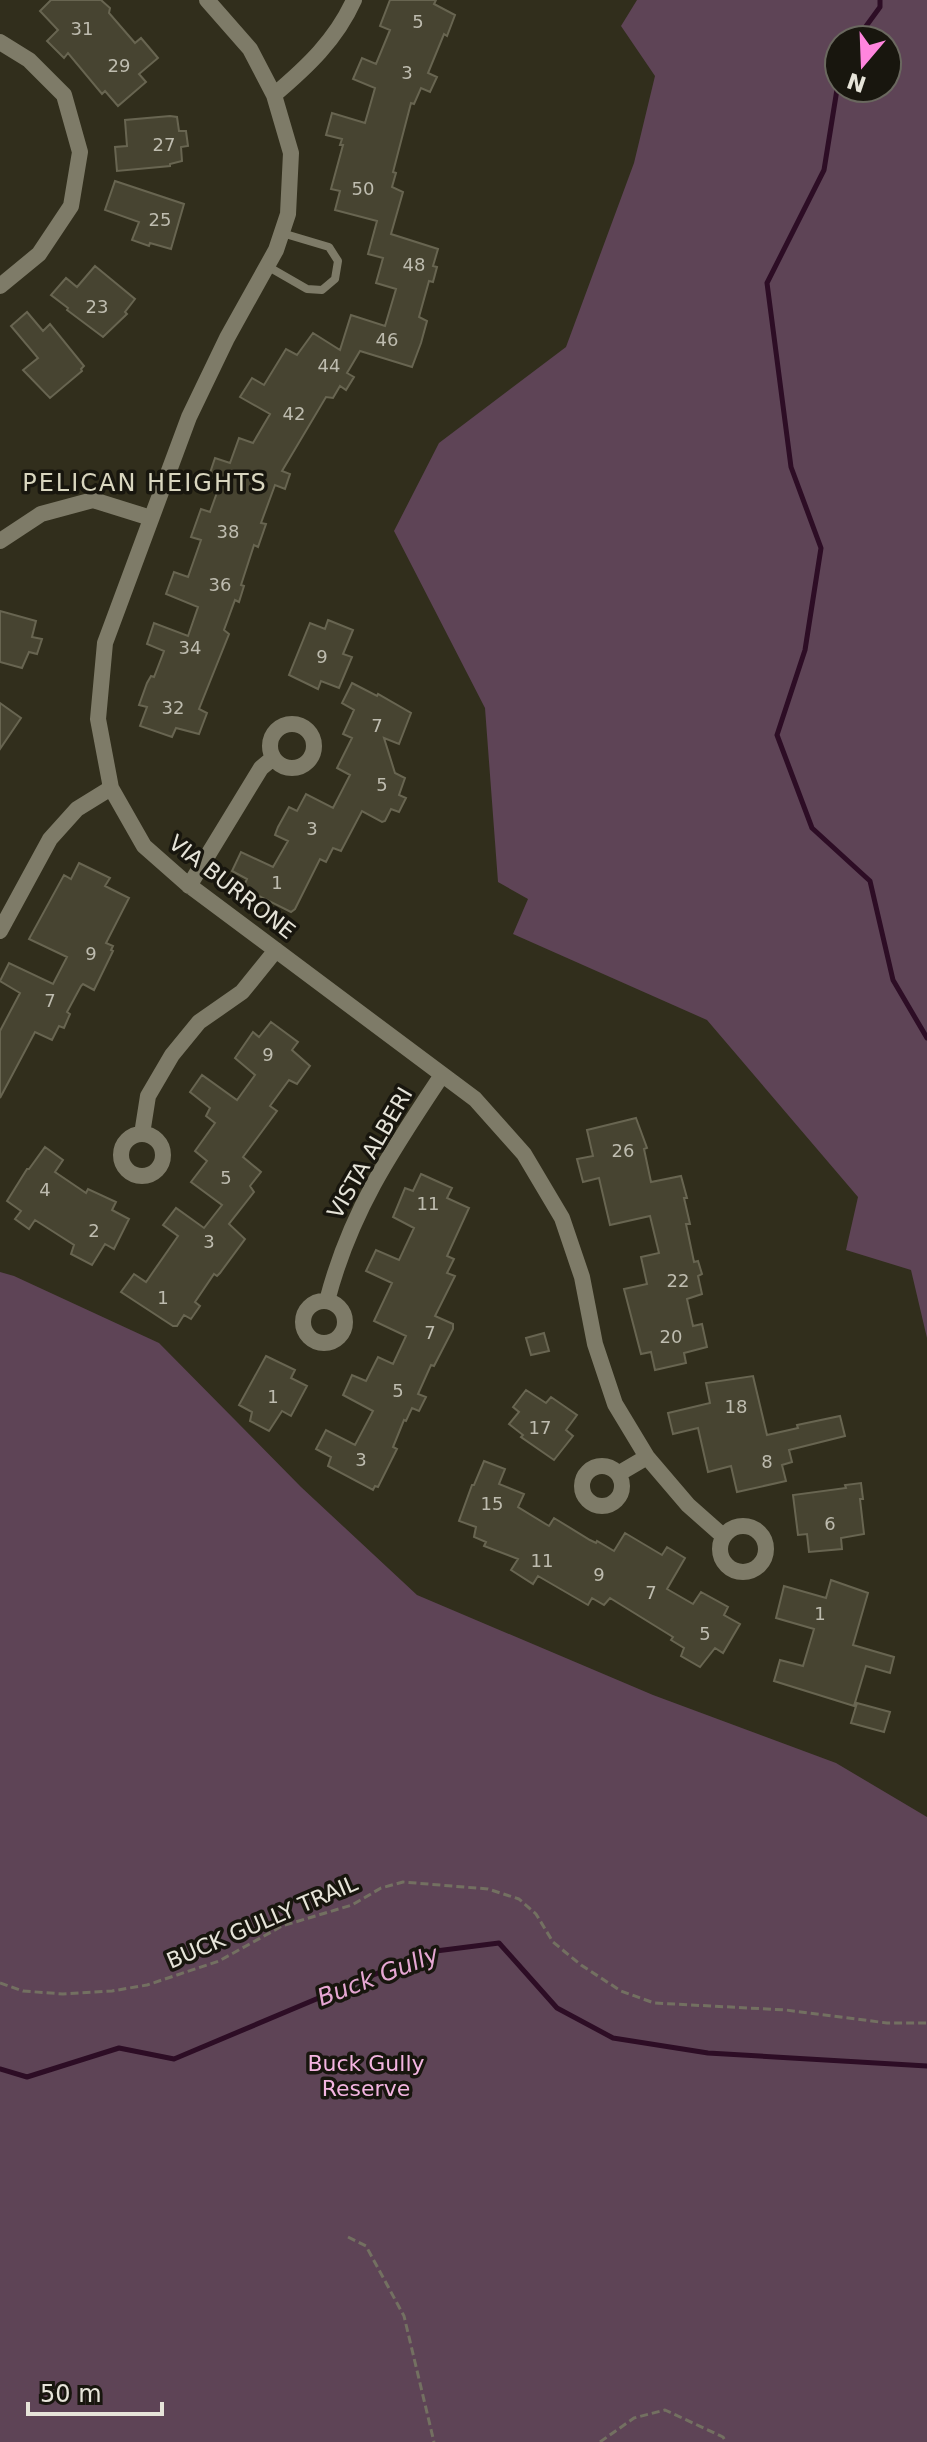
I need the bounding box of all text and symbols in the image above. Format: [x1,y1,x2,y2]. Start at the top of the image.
house number: 5 [412,11,424,32]
house number: 31 [71,18,93,39]
north arrow [823,24,903,104]
house number: 29 [108,55,130,76]
house number: 3 [401,62,413,83]
text: N [844,68,869,97]
house number: 27 [153,134,175,155]
house number: 50 [352,178,374,199]
house number: 25 [149,209,171,230]
house number: 48 [403,254,425,275]
house number: 23 [86,296,108,317]
house number: 46 [376,329,398,350]
house number: 44 [318,355,340,376]
house number: 42 [283,403,305,424]
district label: PELICAN HEIGHTS [22,469,268,497]
house number: 38 [217,521,239,542]
house number: 36 [209,574,231,595]
house number: 34 [179,637,201,658]
house number: 9 [316,646,328,667]
house number: 32 [162,697,184,718]
house number: 7 [371,715,383,736]
house number: 5 [376,774,388,795]
house number: 3 [306,818,318,839]
street label: VIA BURRONE [164,830,300,944]
house number: 1 [271,872,283,893]
house number: 9 [85,943,97,964]
house number: 7 [44,990,56,1011]
house number: 9 [262,1044,274,1065]
street label: VISTA ALBERI [322,1083,418,1223]
house number: 26 [612,1140,634,1161]
house number: 5 [220,1167,232,1188]
house number: 4 [39,1179,51,1200]
house number: 11 [417,1193,439,1214]
house number: 2 [88,1220,100,1241]
house number: 3 [203,1231,215,1252]
house number: 22 [667,1270,689,1291]
house number: 1 [157,1287,169,1308]
house number: 7 [424,1322,436,1343]
house number: 20 [660,1326,682,1347]
house number: 5 [392,1380,404,1401]
house number: 1 [267,1386,279,1407]
house number: 18 [725,1396,747,1417]
house number: 17 [529,1417,551,1438]
house number: 3 [355,1449,367,1470]
house number: 8 [761,1451,773,1472]
house number: 15 [481,1493,503,1514]
house number: 6 [824,1513,836,1534]
house number: 11 [531,1550,553,1571]
house number: 9 [593,1564,605,1585]
house number: 7 [645,1582,657,1603]
house number: 1 [814,1603,826,1624]
house number: 5 [699,1623,711,1644]
street label: BUCK GULLY TRAIL [163,1870,362,1974]
water label: Buck Gully [313,1940,443,2012]
park label: Buck Gully Reserve [307,2051,425,2101]
scale bar [28,2366,162,2416]
text: 50 m [40,2380,102,2408]

